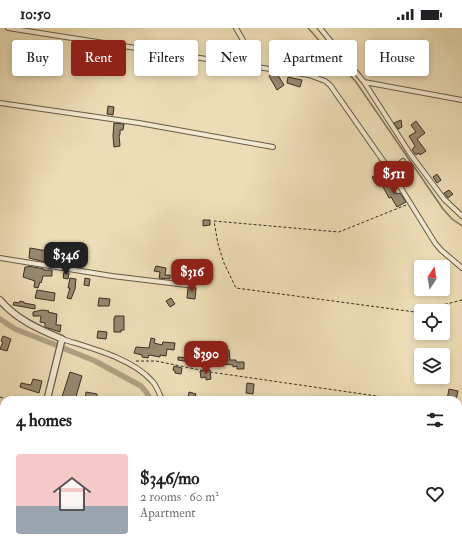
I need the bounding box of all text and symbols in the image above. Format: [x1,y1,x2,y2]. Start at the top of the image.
text: 10:50 [20,5,51,24]
chip: Buy [12,40,63,76]
chip: Rent [71,40,126,76]
chip: Filters [134,40,198,76]
chip: New [206,40,261,76]
chip: Apartment [269,40,357,76]
chip: House [365,40,429,76]
pin: $511 [370,161,418,195]
text: $511 [383,166,405,182]
pin: $346 [42,242,90,276]
text: $346 [53,247,79,263]
pin: $316 [168,259,216,293]
north arrow [414,260,450,296]
map controls [414,260,450,384]
text: $316 [180,264,204,280]
button: locate [414,304,450,340]
pin: $390 [182,341,230,375]
text: $390 [193,346,219,362]
button: layers [414,348,450,384]
icon: filters [424,409,446,431]
text: 4 homes [16,410,72,431]
text: $346/mo [140,468,200,489]
icon: home [48,470,96,518]
icon: heart [424,483,446,505]
text: 2 rooms · 60 m² [140,489,219,505]
text: Apartment [140,505,196,521]

